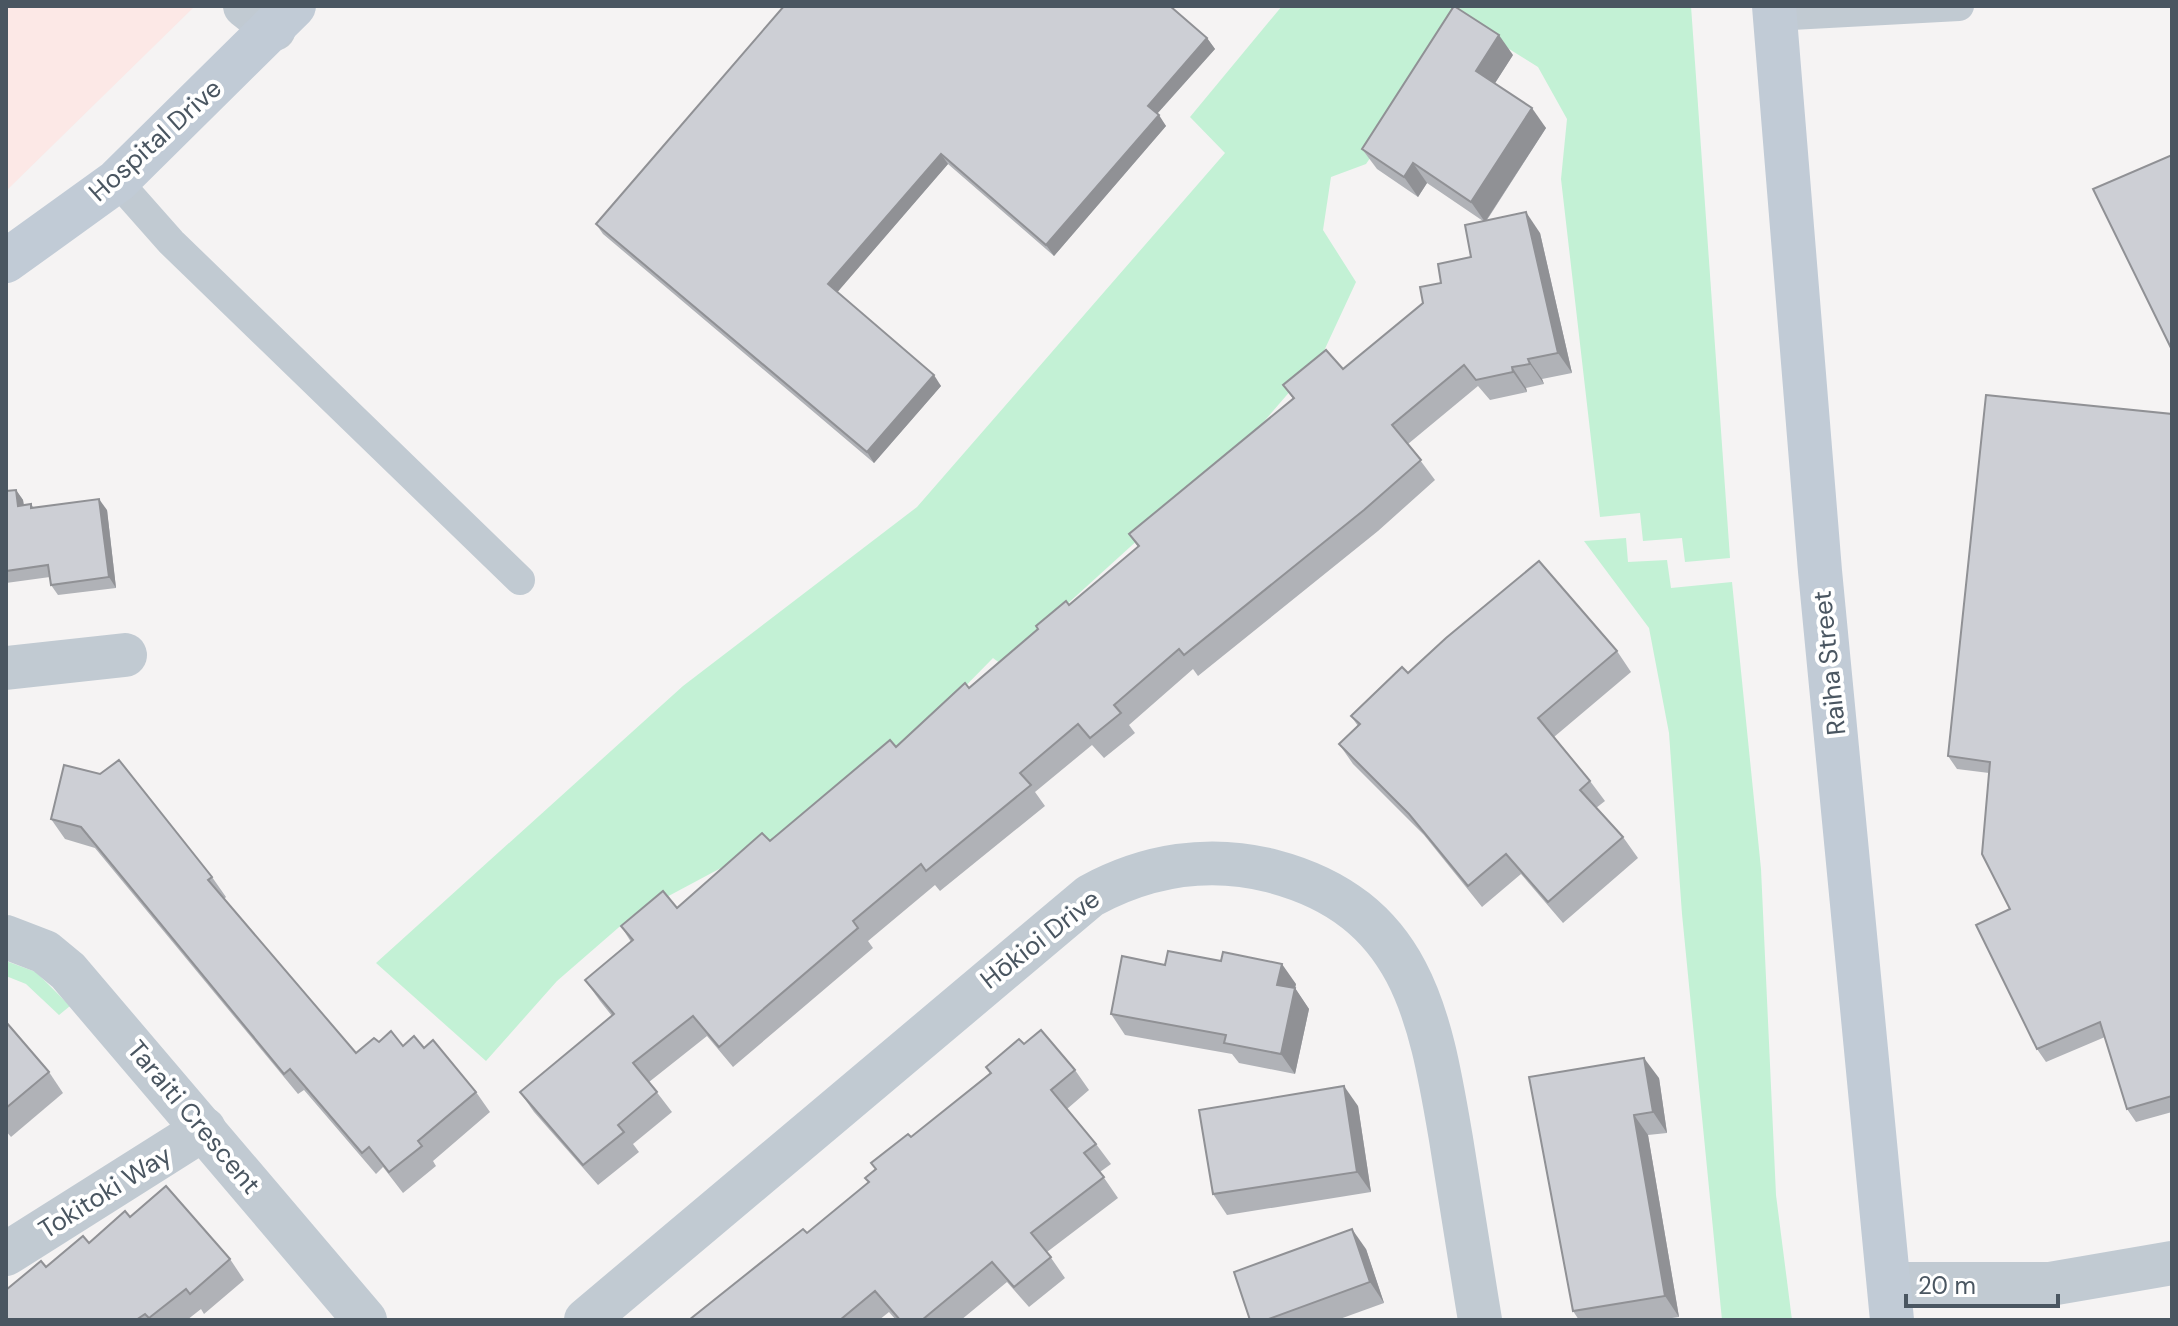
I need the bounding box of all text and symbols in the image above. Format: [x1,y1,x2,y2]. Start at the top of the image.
street label: Hospital Drive [81,71,229,209]
street label: Raiha Street [1805,589,1853,737]
street label: Hōkioi Drive [973,882,1107,996]
street label: Taraiti Crescent [120,1033,268,1201]
street label: Tokitoki Way [32,1138,178,1246]
scale bar [1906,1258,2058,1308]
text: 20 m [1918,1270,1976,1301]

